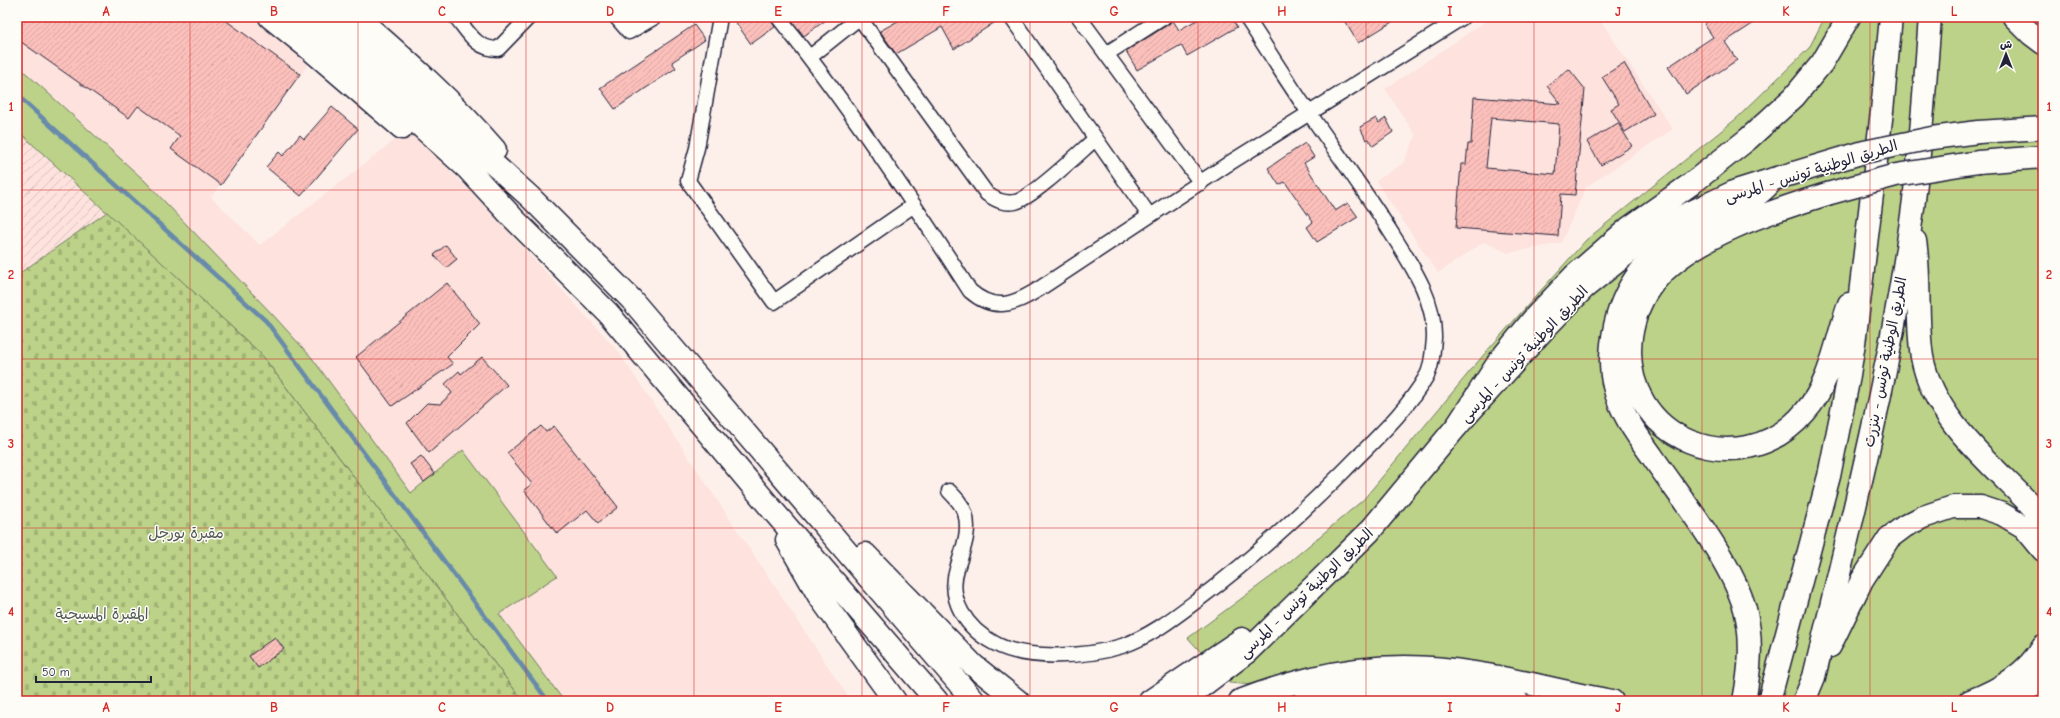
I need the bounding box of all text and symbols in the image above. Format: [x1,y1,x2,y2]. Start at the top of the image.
text: A [102,4,110,19]
text: B [270,4,278,19]
text: C [438,4,446,19]
text: D [606,4,614,19]
text: E [774,4,782,19]
text: F [942,4,950,19]
text: G [1109,4,1119,19]
text: H [1277,4,1287,19]
text: I [1447,4,1453,19]
text: J [1615,4,1621,19]
text: K [1782,4,1790,19]
text: L [1951,4,1958,19]
north arrow [1986,34,2026,74]
text: ش [2000,38,2012,51]
text: 1 [8,99,14,114]
text: 1 [2046,99,2052,114]
street label: الطريق الوطنية تونس - المرسى [1722,136,1900,207]
text: 2 [8,267,14,282]
text: 2 [2046,267,2052,282]
street label: الطريق الوطنية تونس - بنزرت [1860,275,1910,449]
street label: الطريق الوطنية تونس - المرسى [1456,282,1593,427]
text: 3 [8,436,14,451]
text: 3 [2046,436,2052,451]
park label: مقبرة بورجل [148,524,224,542]
street label: الطريق الوطنية تونس - المرسى [1235,524,1378,663]
text: 4 [8,604,14,619]
text: 4 [2046,604,2052,619]
park label: المقبرة المسيحية [56,605,148,623]
scale bar [36,658,151,684]
text: 50 m [42,665,70,679]
text: A [102,700,110,715]
text: B [270,700,278,715]
text: C [438,700,446,715]
text: D [606,700,614,715]
text: E [774,700,782,715]
text: F [942,700,950,715]
text: G [1109,700,1119,715]
text: H [1277,700,1287,715]
text: I [1447,700,1453,715]
text: J [1615,700,1621,715]
text: K [1782,700,1790,715]
text: L [1951,700,1958,715]

